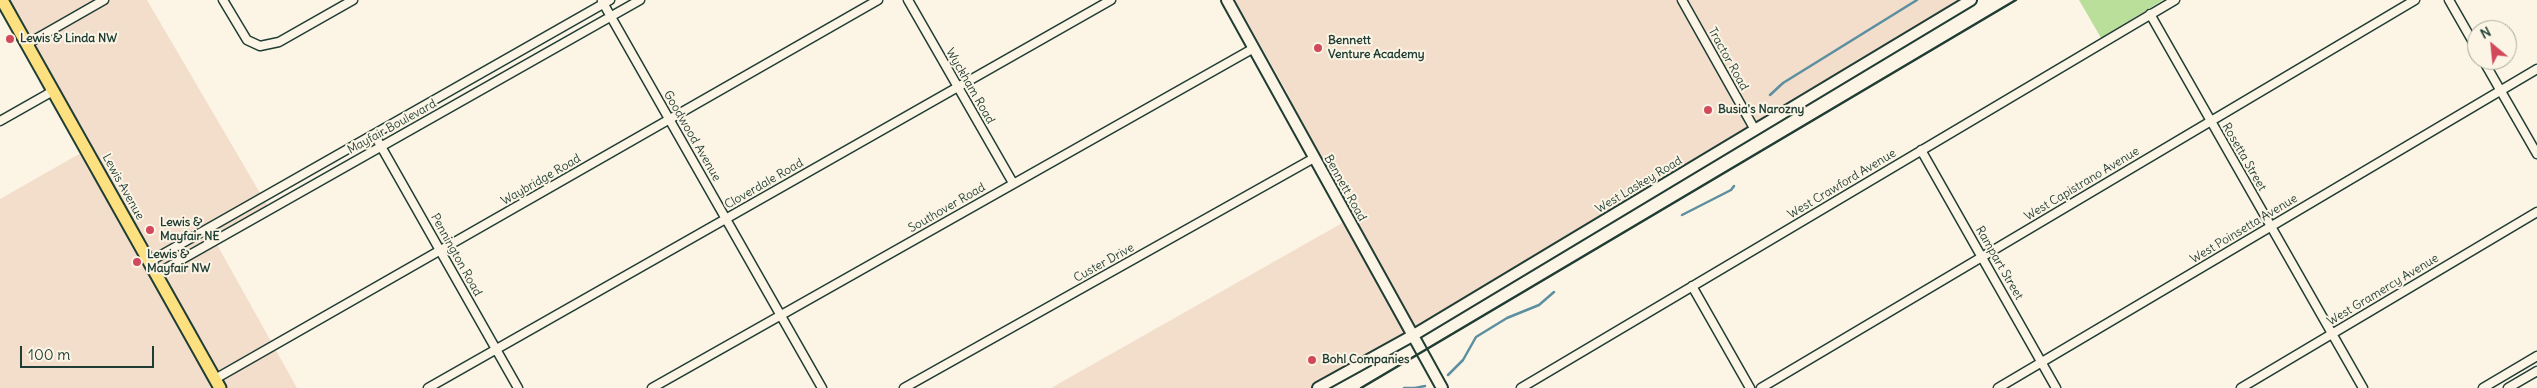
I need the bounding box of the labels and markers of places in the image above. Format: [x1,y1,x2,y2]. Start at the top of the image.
place label: Lewis & Linda NW [20,32,117,46]
marker: Lewis & Linda NW [4,33,16,45]
place label: Bennett Venture Academy [1328,34,1425,62]
marker: Bennett Venture Academy [1312,42,1324,54]
place label: Busia's Narozny [1718,103,1804,117]
marker: Busia's Narozny [1702,104,1714,116]
place label: Lewis & Mayfair NE [160,216,220,244]
marker: Lewis & Mayfair NE [144,224,156,236]
place label: Lewis & Mayfair NW [147,248,211,276]
marker: Lewis & Mayfair NW [131,256,143,268]
place label: Bohl Companies [1322,353,1409,367]
marker: Bohl Companies [1306,354,1318,366]

